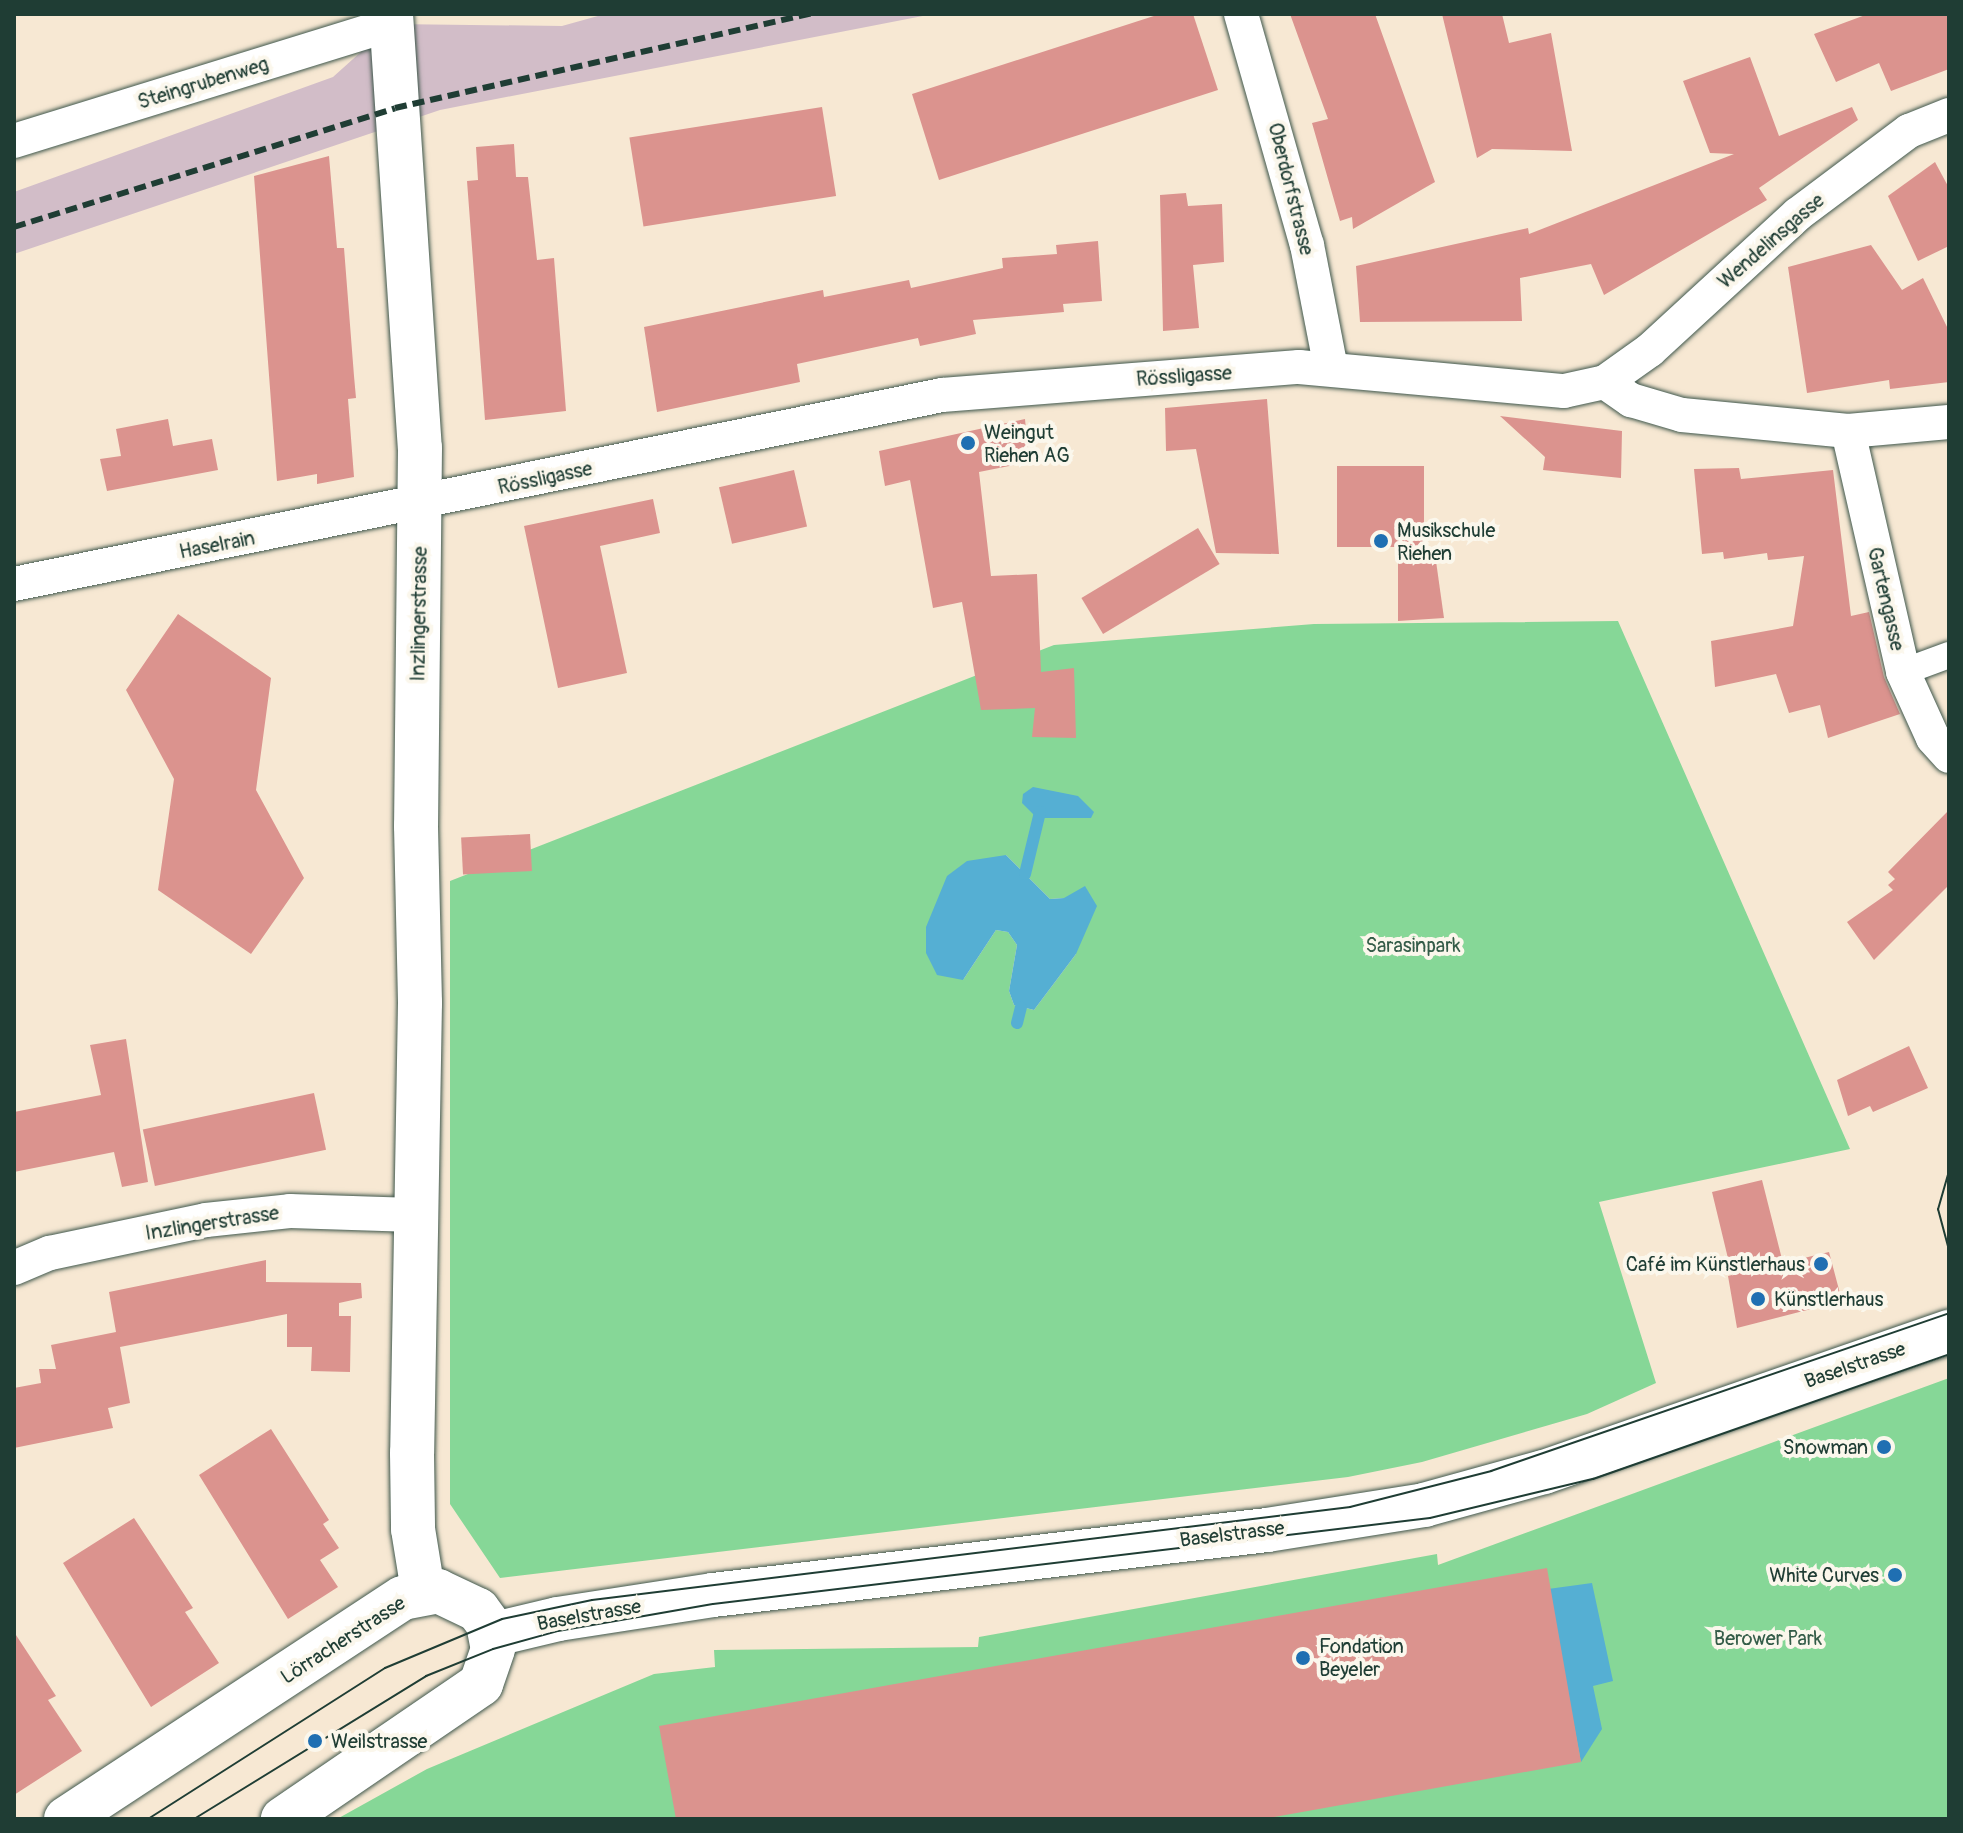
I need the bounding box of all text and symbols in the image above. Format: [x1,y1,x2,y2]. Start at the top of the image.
street label: Steingrubenweg [135,52,271,114]
street label: Oberdorfstrasse [1263,120,1319,258]
street label: Wendelinsgasse [1713,188,1829,294]
street label: Rössligasse [1135,361,1233,391]
place label: Weingut Riehen AG [984,420,1070,467]
marker: Weingut Riehen AG [959,434,977,452]
street label: Rössligasse [496,456,594,500]
place label: Musikschule Riehen [1397,518,1495,565]
street label: Haselrain [177,526,257,564]
marker: Musikschule Riehen [1372,532,1390,550]
street label: Gartengasse [1862,545,1910,653]
street label: Inzlingerstrasse [406,546,432,682]
park label: Sarasinpark [1365,933,1461,957]
street label: Inzlingerstrasse [143,1201,281,1245]
place label: Café im Künstlerhaus [1626,1252,1805,1276]
marker: Café im Künstlerhaus [1812,1255,1830,1273]
place label: Künstlerhaus [1774,1287,1883,1311]
marker: Künstlerhaus [1749,1290,1767,1308]
street label: Baselstrasse [1801,1337,1909,1393]
place label: Snowman [1783,1435,1868,1459]
marker: Snowman [1875,1438,1893,1456]
street label: Baselstrasse [1178,1516,1286,1552]
place label: White Curves [1769,1563,1879,1587]
marker: White Curves [1886,1566,1904,1584]
street label: Lörracherstrasse [276,1591,410,1689]
street label: Baselstrasse [535,1594,643,1636]
park label: Berower Park [1714,1626,1822,1650]
place label: Fondation Beyeler [1319,1634,1404,1681]
marker: Fondation Beyeler [1294,1649,1312,1667]
place label: Weilstrasse [331,1729,427,1753]
marker: Weilstrasse [306,1732,324,1750]

